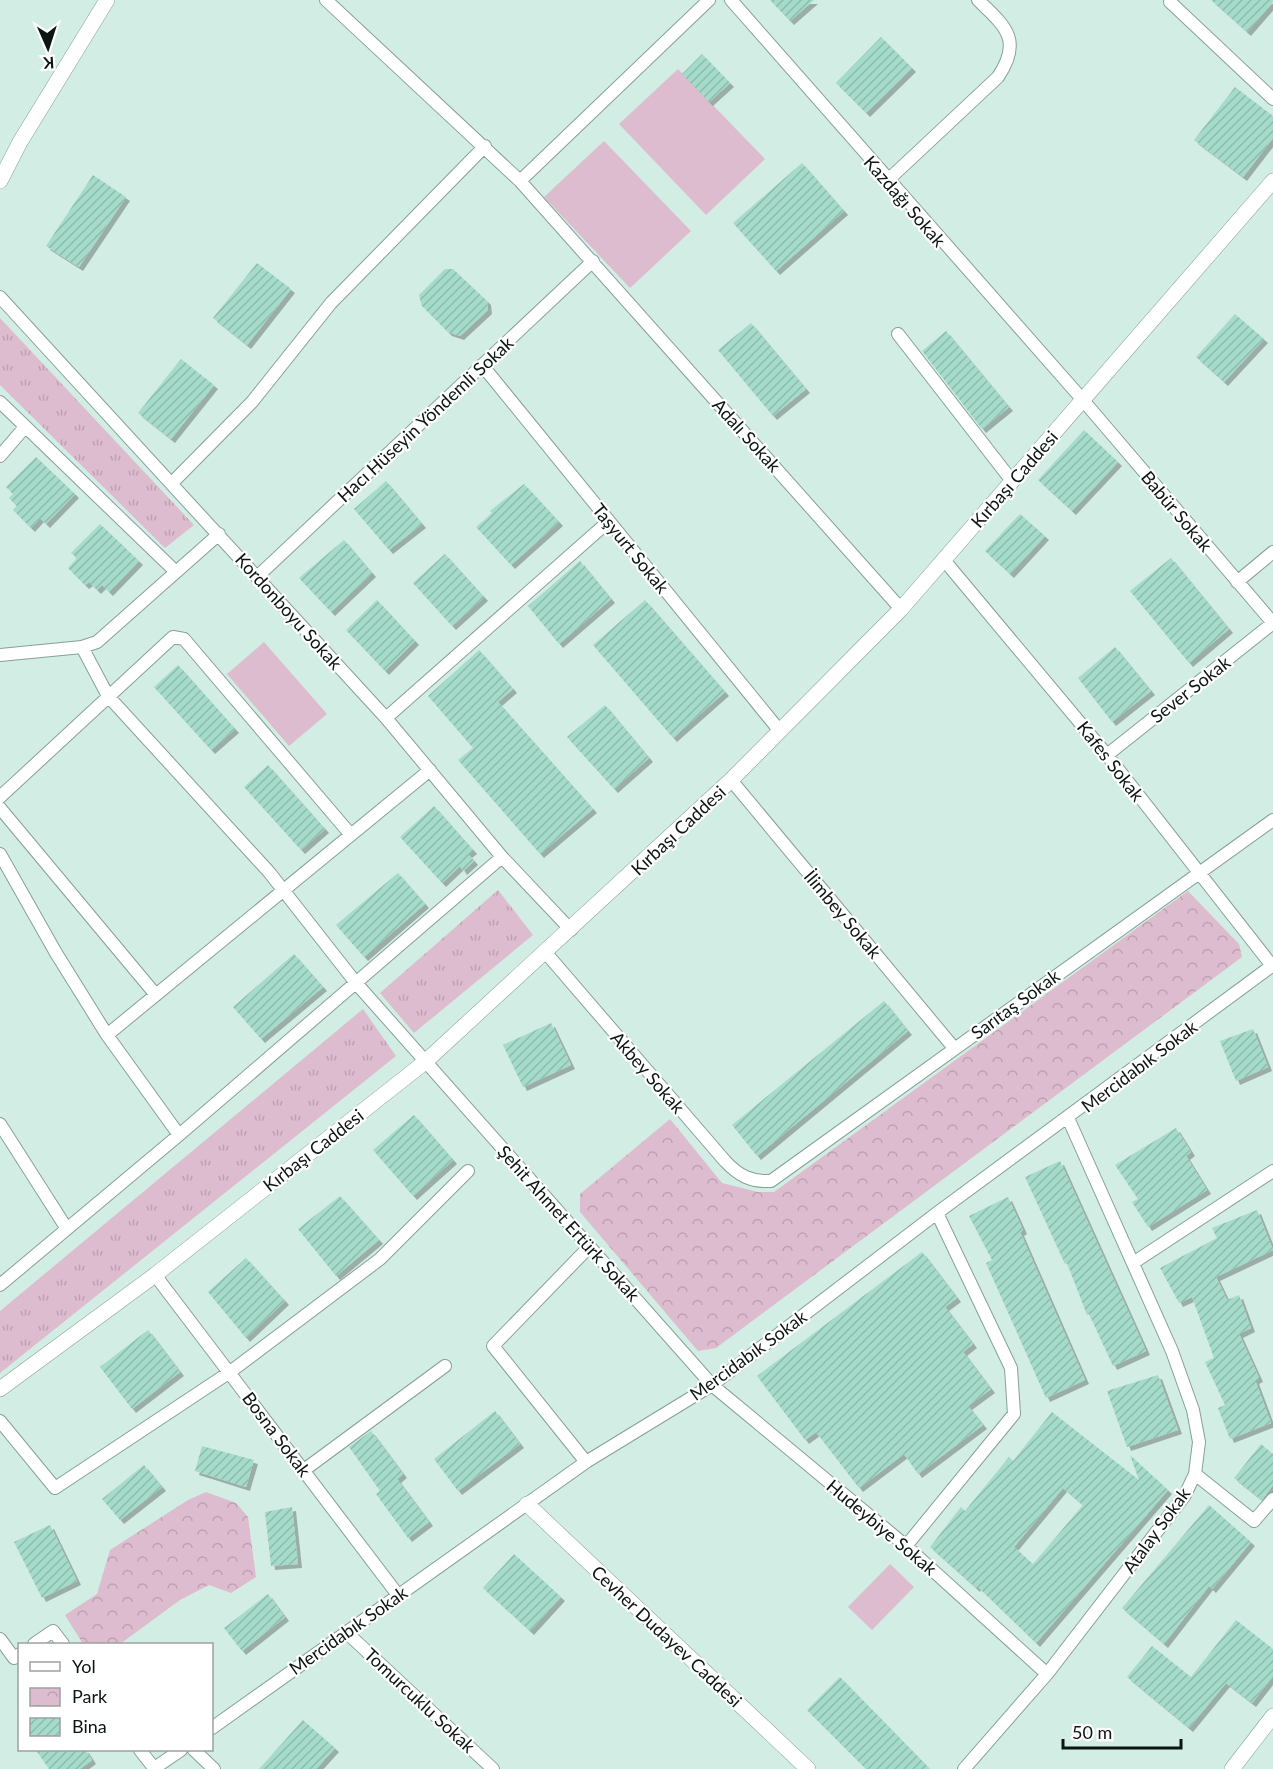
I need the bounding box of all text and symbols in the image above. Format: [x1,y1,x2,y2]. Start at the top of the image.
north arrow [18,18,78,78]
text: K [42,54,55,73]
street label: Kazdağı Sokak [860,151,951,252]
street label: Hacı Hüseyin Yöndemli Sokak [332,331,518,506]
street label: Adalı Sokak [708,394,786,477]
street label: Kırbaşı Caddesi [966,426,1062,532]
street label: Babür Sokak [1137,466,1218,556]
street label: Taşyurt Sokak [588,499,674,598]
street label: Kordonboyu Sokak [231,548,348,674]
street label: Sever Sokak [1146,650,1235,727]
street label: Kafes Sokak [1073,716,1150,806]
street label: Kırbaşı Caddesi [626,781,730,879]
street label: İlimbey Sokak [800,865,887,963]
street label: Sarıtaş Sokak [966,964,1064,1044]
street label: Mercidabık Sokak [1077,1015,1202,1117]
street label: Akbey Sokak [606,1027,690,1118]
street label: Kırbaşı Caddesi [258,1104,368,1196]
street label: Şehit Ahmet Ertürk Sokak [493,1141,645,1306]
street label: Mercidabık Sokak [685,1305,812,1405]
street label: Bosna Sokak [238,1387,316,1481]
street label: Hudeybiye Sokak [822,1475,942,1580]
street label: Atalay Sokak [1118,1482,1195,1577]
street label: Cevher Dudayev Caddesi [587,1561,747,1711]
street label: Mercidabık Sokak [285,1581,412,1679]
legend [18,1643,213,1751]
street label: Tomurcuklu Sokak [360,1643,481,1758]
text: Yol [72,1655,96,1677]
text: Park [72,1685,108,1707]
scale bar [1063,1712,1182,1750]
text: Bina [72,1715,107,1737]
text: 50 m [1072,1721,1112,1743]

